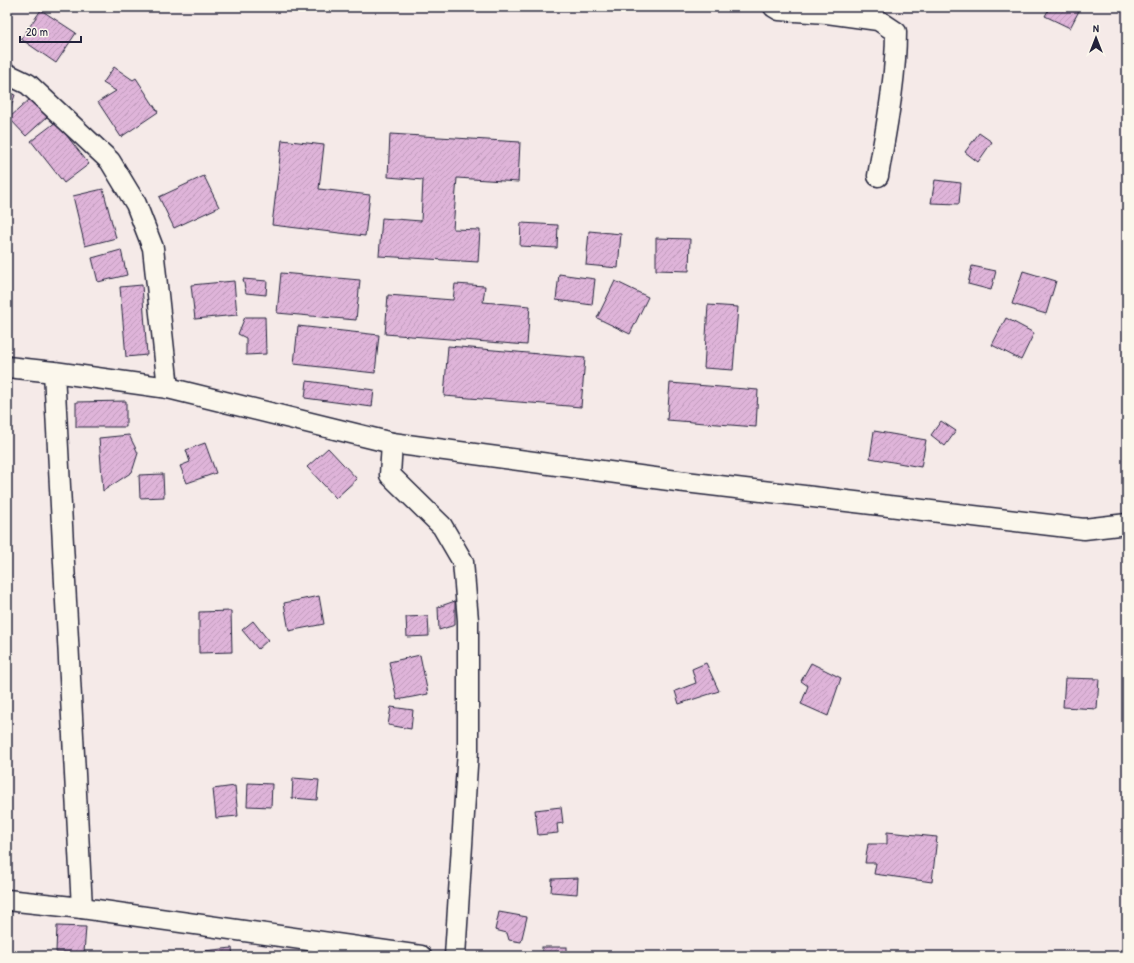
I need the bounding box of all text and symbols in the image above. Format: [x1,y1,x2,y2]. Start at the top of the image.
scale bar [20,18,81,44]
north arrow [1076,18,1116,58]
text: N [1093,21,1099,35]
text: 20 m [26,23,48,40]

